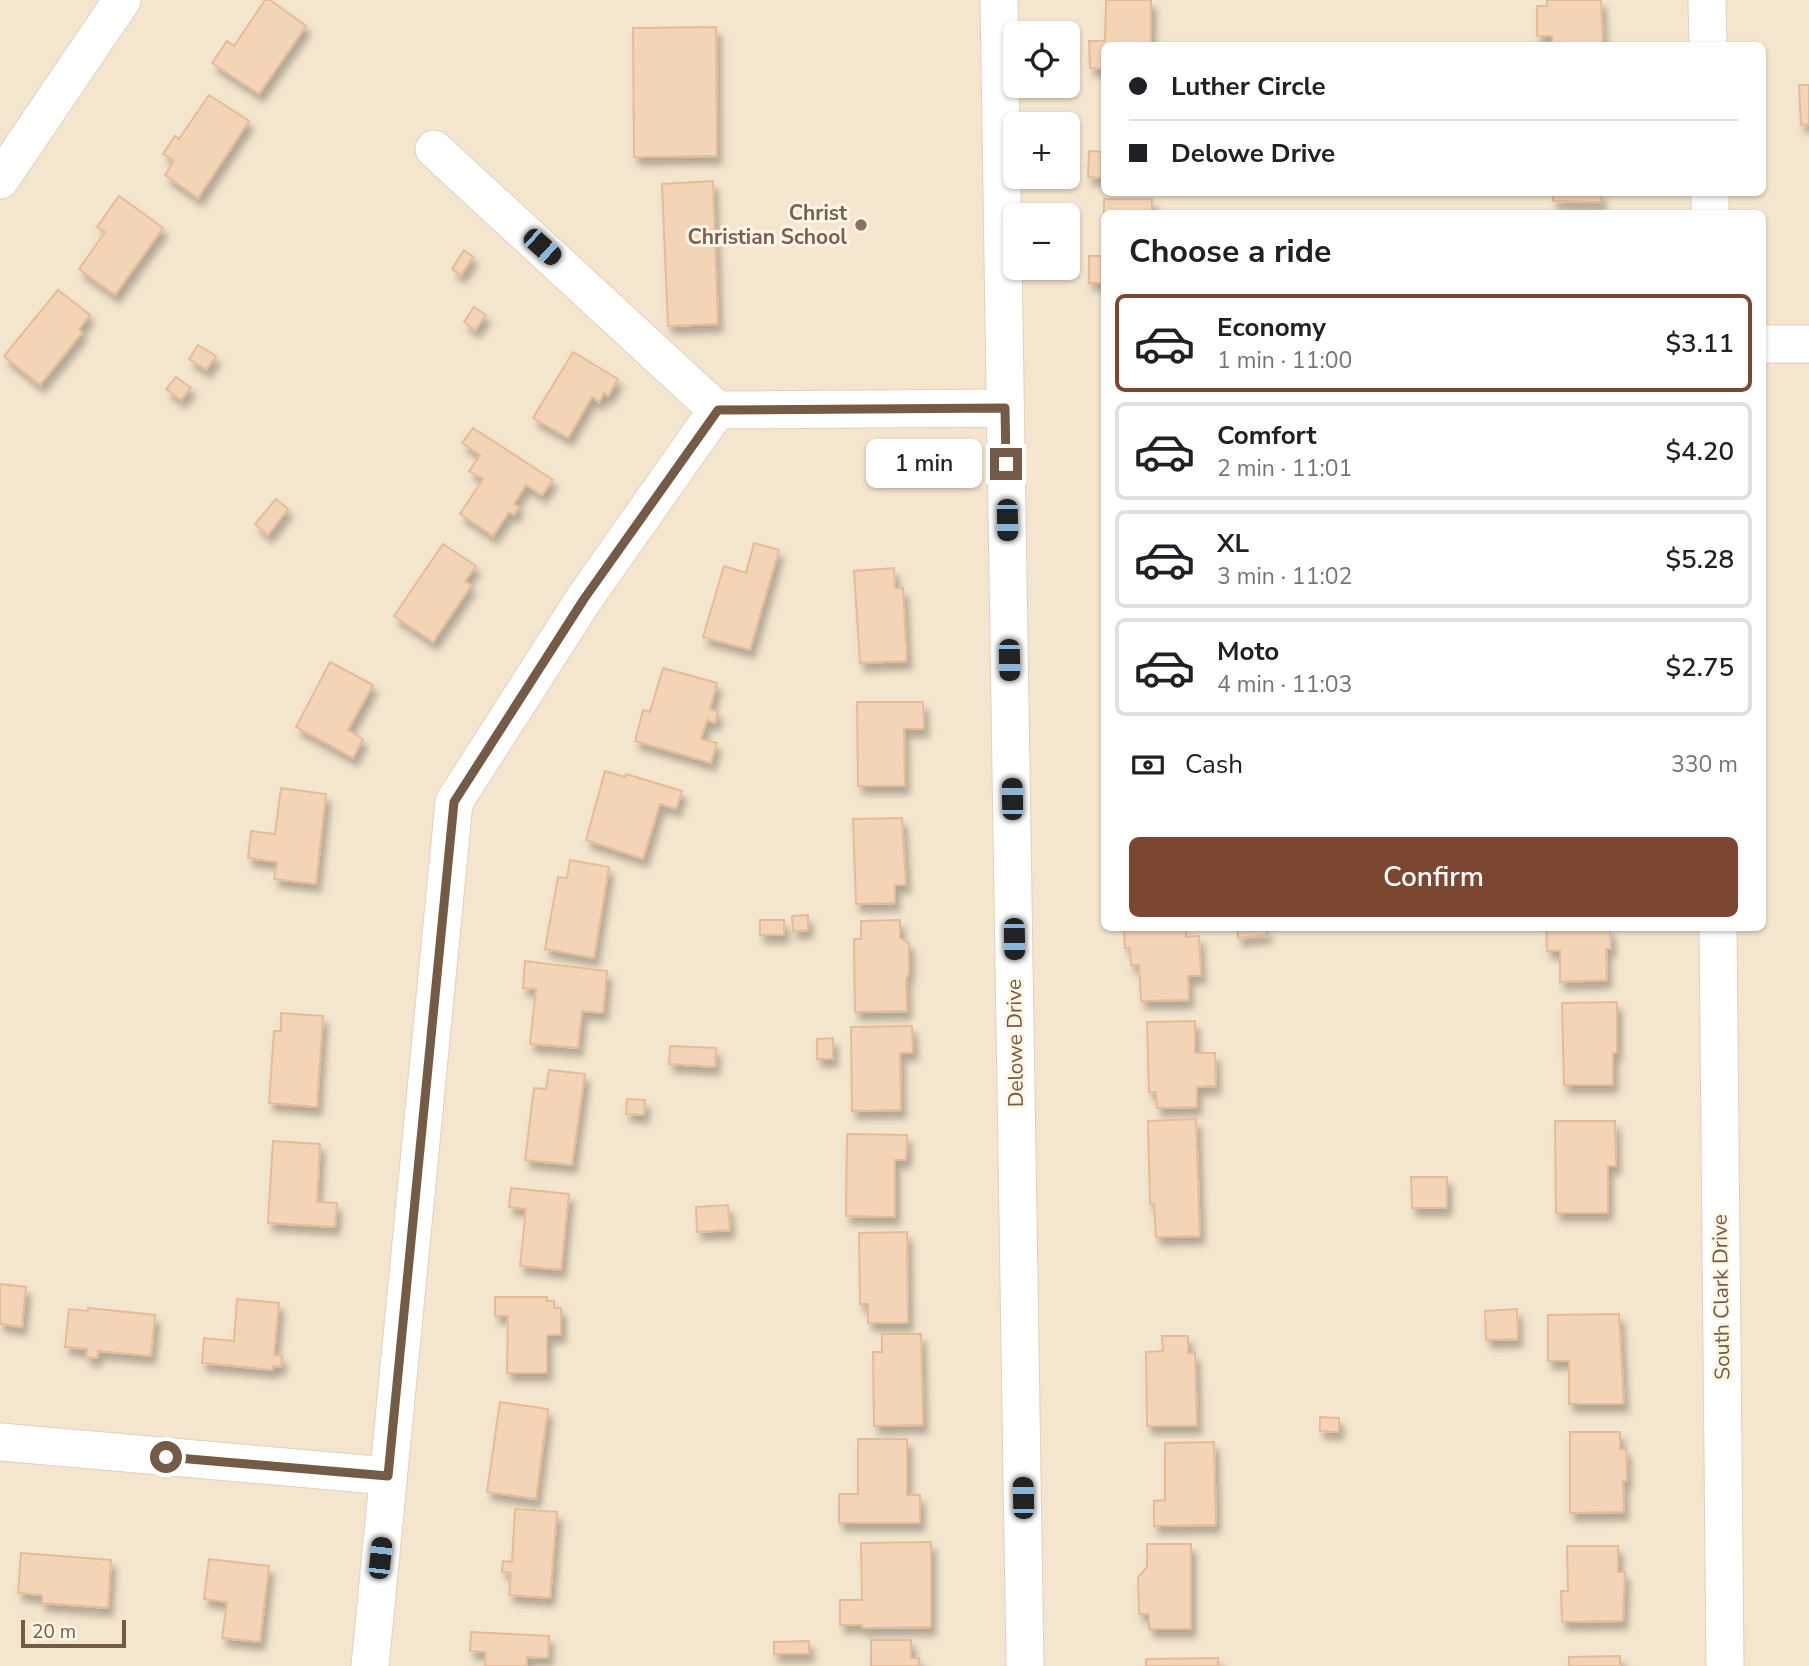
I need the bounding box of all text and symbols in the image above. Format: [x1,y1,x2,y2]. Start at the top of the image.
map controls [1003,21,1080,280]
button: locate [1003,21,1080,98]
text: Luther Circle [1171,69,1326,104]
button: + [1003,112,1080,189]
text: Delowe Drive [1171,136,1335,171]
place label: Christ Christian School [688,199,848,251]
button: − [1003,203,1080,280]
marker: Christ Christian School [853,217,869,233]
car [520,225,565,269]
text: Choose a ride [1129,230,1331,273]
text: Economy [1217,310,1326,345]
icon: car [1133,312,1196,375]
text: $3.11 [1665,326,1734,361]
text: 1 min · 11:00 [1217,345,1352,376]
text: Comfort [1217,418,1317,453]
icon: car [1133,420,1196,483]
text: $4.20 [1665,434,1734,469]
callout: 1 min [866,440,982,489]
text: 1 min [895,448,953,479]
route end [990,448,1022,480]
text: 2 min · 11:01 [1217,453,1352,484]
car [997,499,1018,541]
text: XL [1217,526,1249,561]
icon: car [1133,528,1196,591]
text: $5.28 [1665,542,1734,577]
text: 3 min · 11:02 [1217,561,1352,592]
text: Moto [1217,634,1279,669]
icon: car [1133,636,1196,699]
car [999,639,1020,681]
text: $2.75 [1665,650,1734,685]
text: 4 min · 11:03 [1217,669,1352,700]
icon: cash [1129,746,1167,784]
text: Cash [1185,747,1243,782]
text: 330 m [1671,749,1738,780]
car [1002,778,1023,820]
button: Confirm [1129,837,1738,917]
car [1004,918,1025,960]
street label: Delowe Drive [1000,979,1030,1107]
street label: South Clark Drive [1706,1214,1736,1380]
route start [150,1441,182,1473]
car [1013,1477,1034,1519]
car [368,1536,393,1580]
scale bar [21,1617,126,1649]
text: 20 m [32,1619,76,1645]

